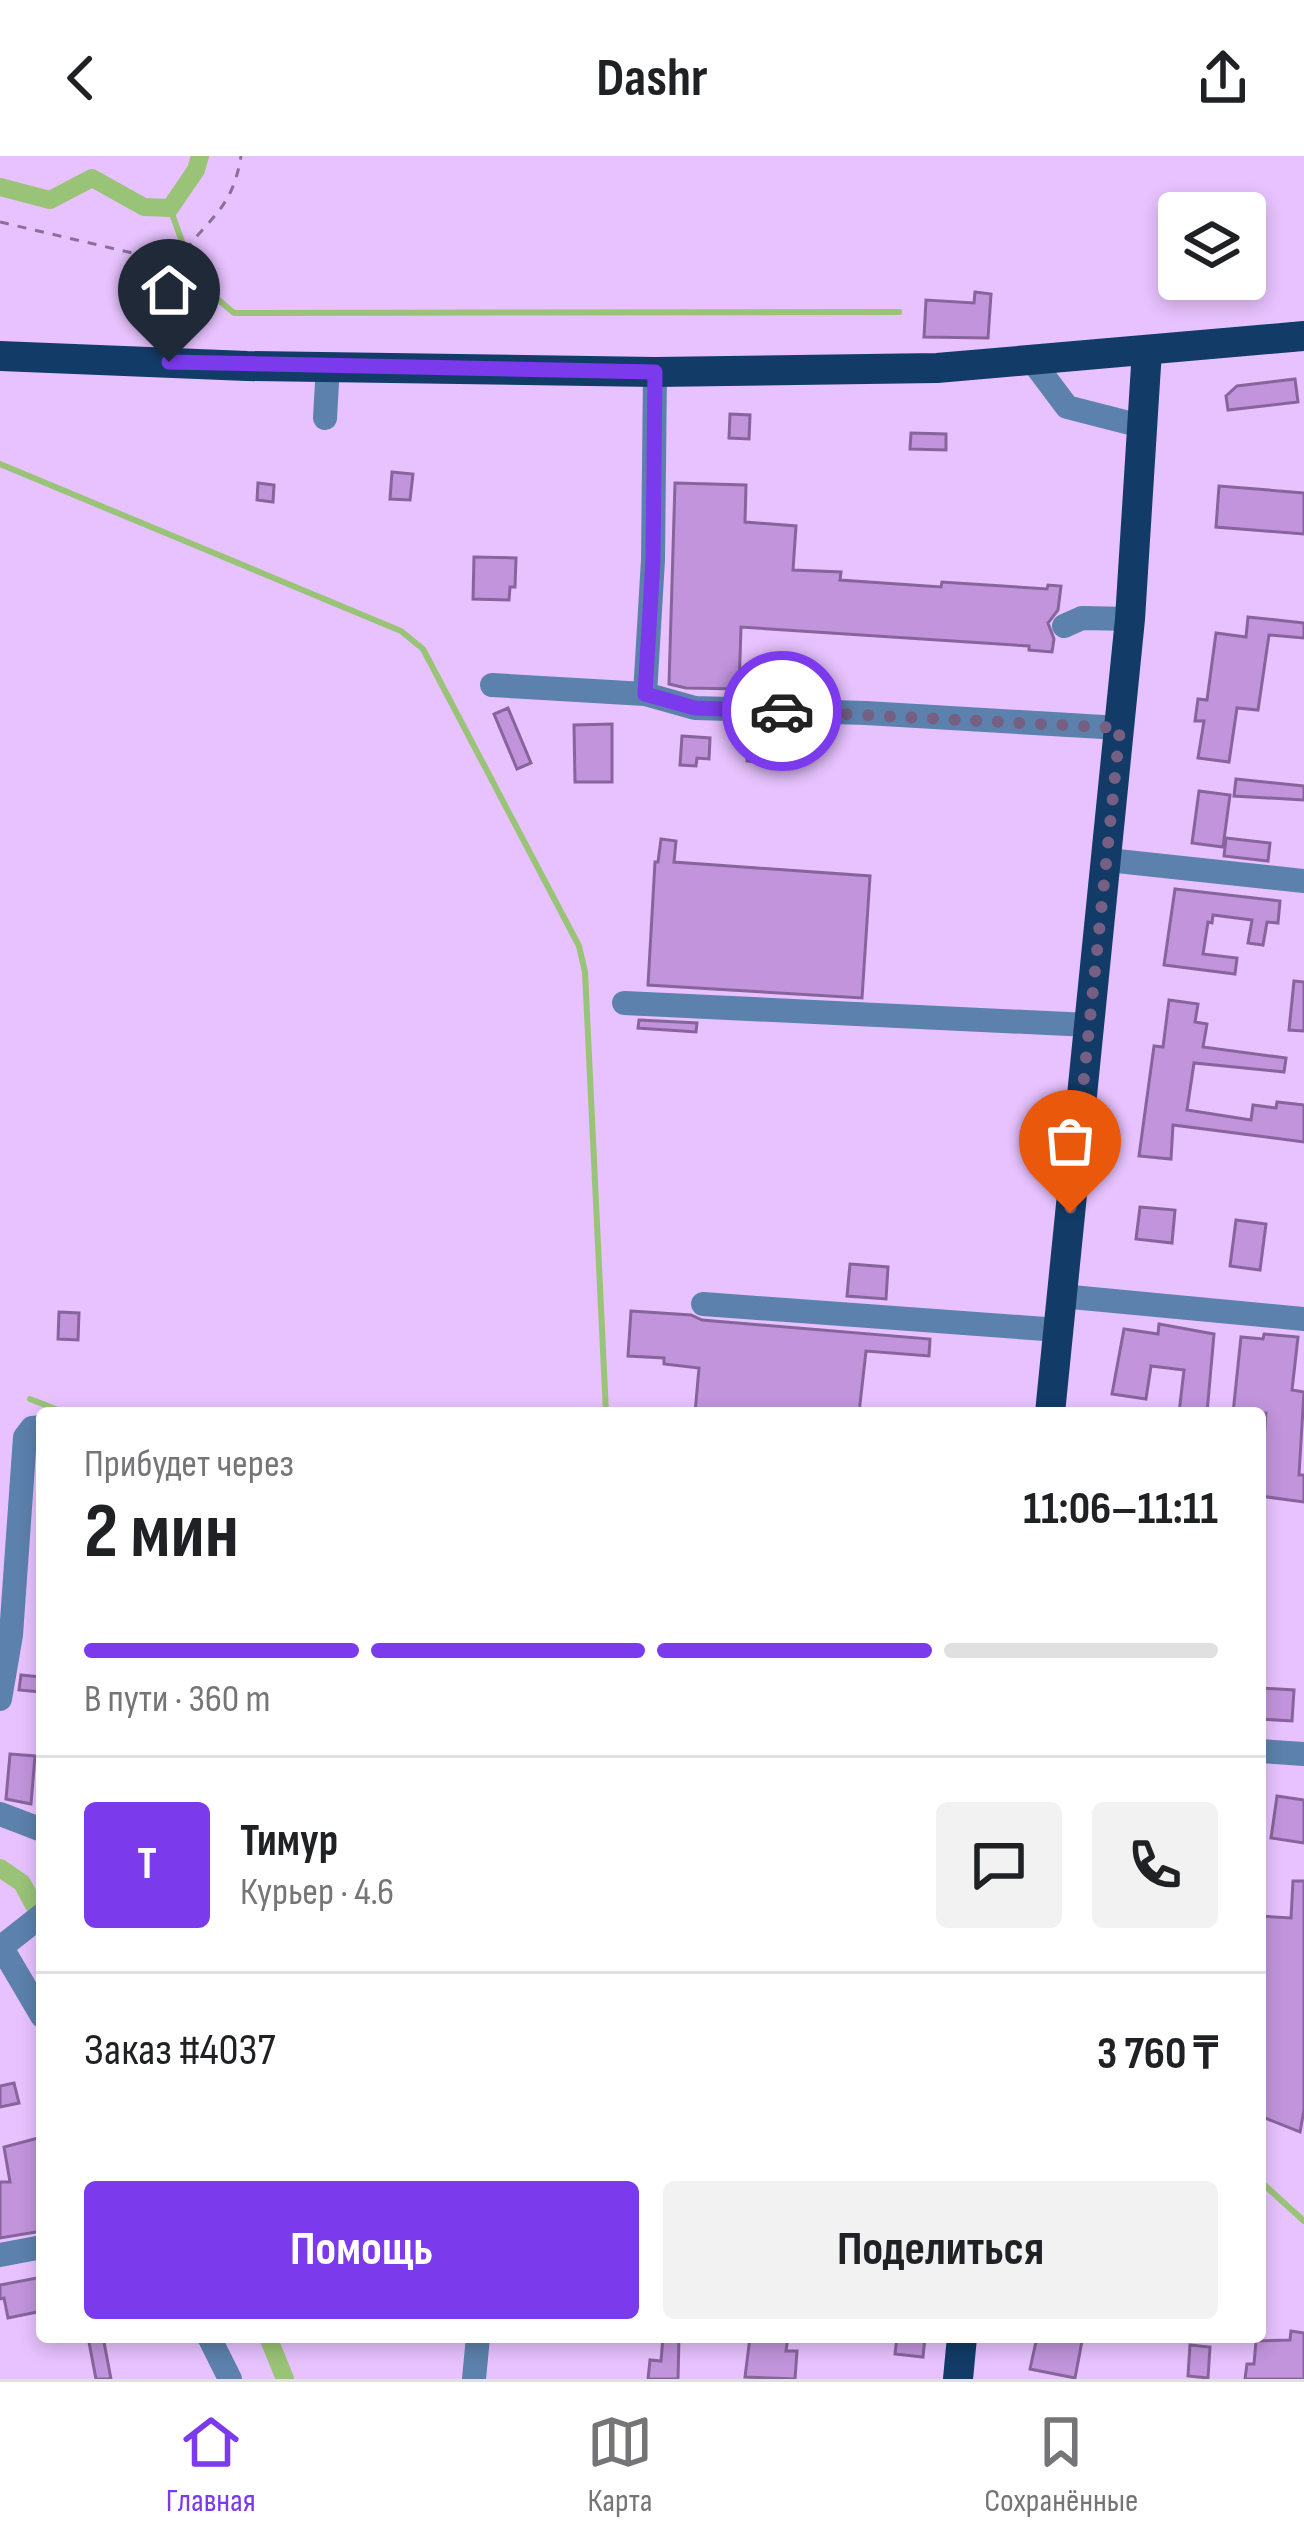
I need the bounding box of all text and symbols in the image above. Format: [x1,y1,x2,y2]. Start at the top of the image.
icon: back [48,45,114,111]
icon: share [1190,45,1256,111]
text: Dashr [596,46,708,111]
map controls [1158,192,1266,300]
button: layers [1158,192,1266,300]
pin [118,239,220,362]
icon: home [136,257,202,323]
courier [722,651,842,771]
icon: car [749,678,815,744]
pin [1019,1090,1121,1213]
icon: bag [1037,1108,1103,1174]
text: Прибудет через [84,1441,294,1488]
text: 11:06–11:11 [1023,1482,1218,1537]
text: 2 мин [84,1486,239,1579]
text: В пути · 360 m [84,1676,271,1723]
button: chat [936,1802,1062,1928]
button: phone [1092,1802,1218,1928]
text: Тимур [240,1814,338,1869]
text: Т [137,1837,157,1892]
text: Курьер · 4.6 [240,1869,394,1916]
text: Заказ #4037 [84,2023,275,2078]
text: 3 760 ₸ [1097,2027,1218,2082]
button: Помощь [84,2181,639,2319]
button: Поделиться [663,2181,1218,2319]
tab: Главная [166,2409,256,2521]
tab: Карта [587,2409,653,2521]
tab: Сохранённые [984,2409,1138,2521]

